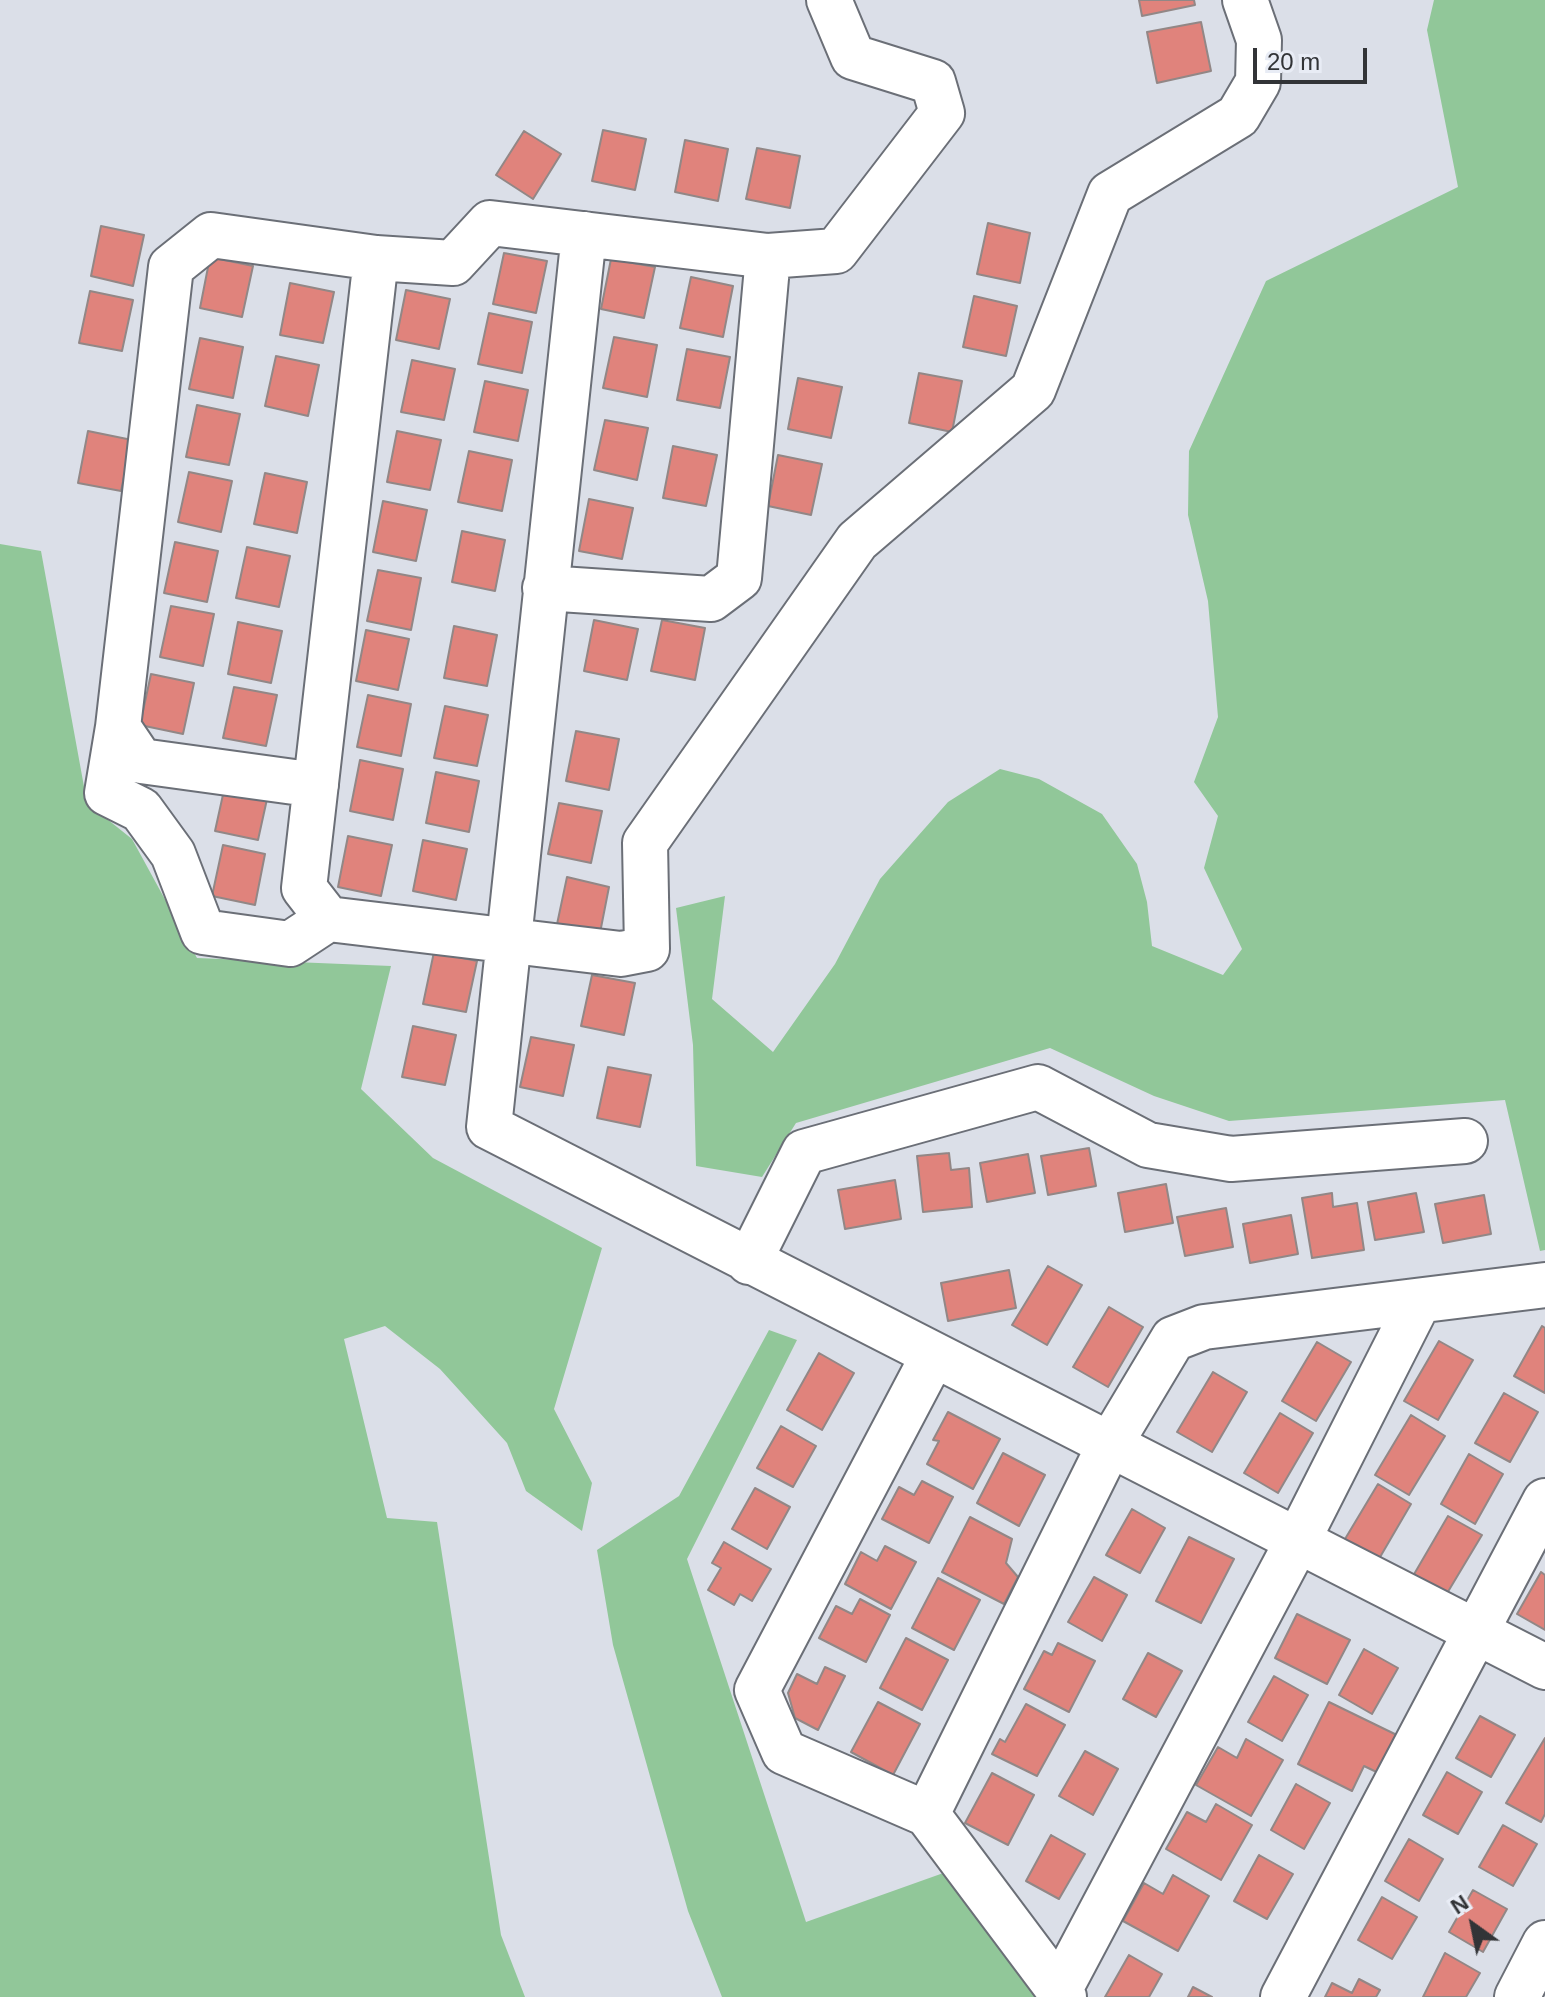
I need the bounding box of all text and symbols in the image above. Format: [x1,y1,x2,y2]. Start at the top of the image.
scale bar [1257,32,1371,82]
text: 20 m [1267,48,1320,75]
north arrow [1433,1885,1513,1965]
text: N [1446,1890,1473,1919]

